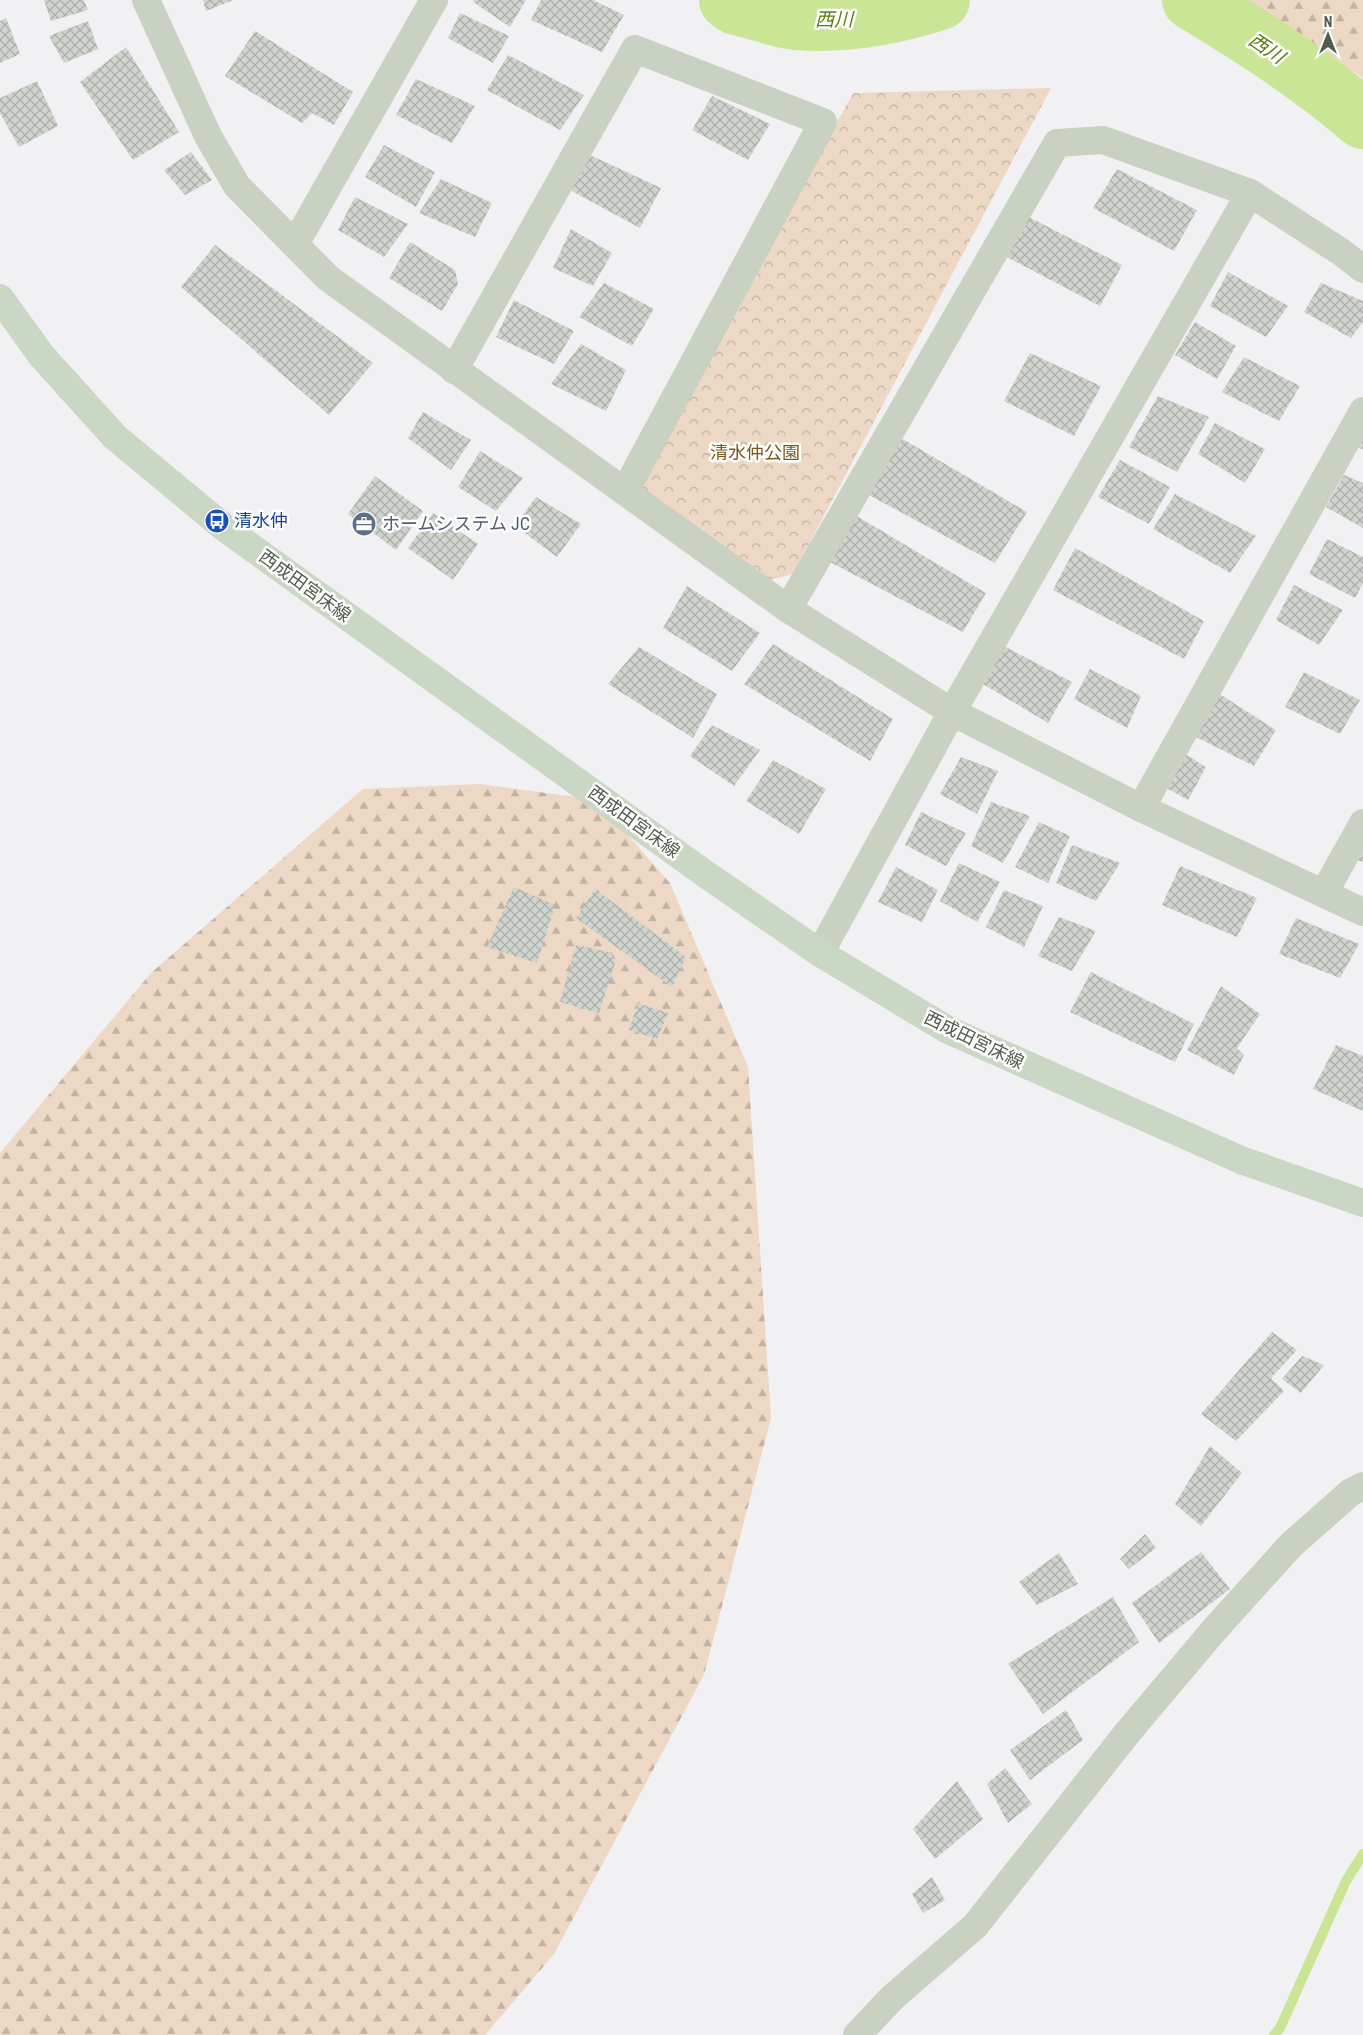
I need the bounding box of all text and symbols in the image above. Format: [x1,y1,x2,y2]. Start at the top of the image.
water label: 西川 [815,8,855,31]
north arrow [1303,10,1353,60]
text: N [1324,14,1332,30]
water label: 西川 [1245,28,1291,70]
park label: 清水仲公園 [710,442,800,463]
bus stop icon: 清水仲 [204,508,230,534]
place label: 清水仲 [234,510,288,531]
office icon: ホームシステム JC [351,511,377,537]
place label: ホームシステム JC [382,513,530,534]
street label: 西成田宮床線 [255,545,355,626]
street label: 西成田宮床線 [584,781,684,862]
street label: 西成田宮床線 [921,1006,1027,1073]

